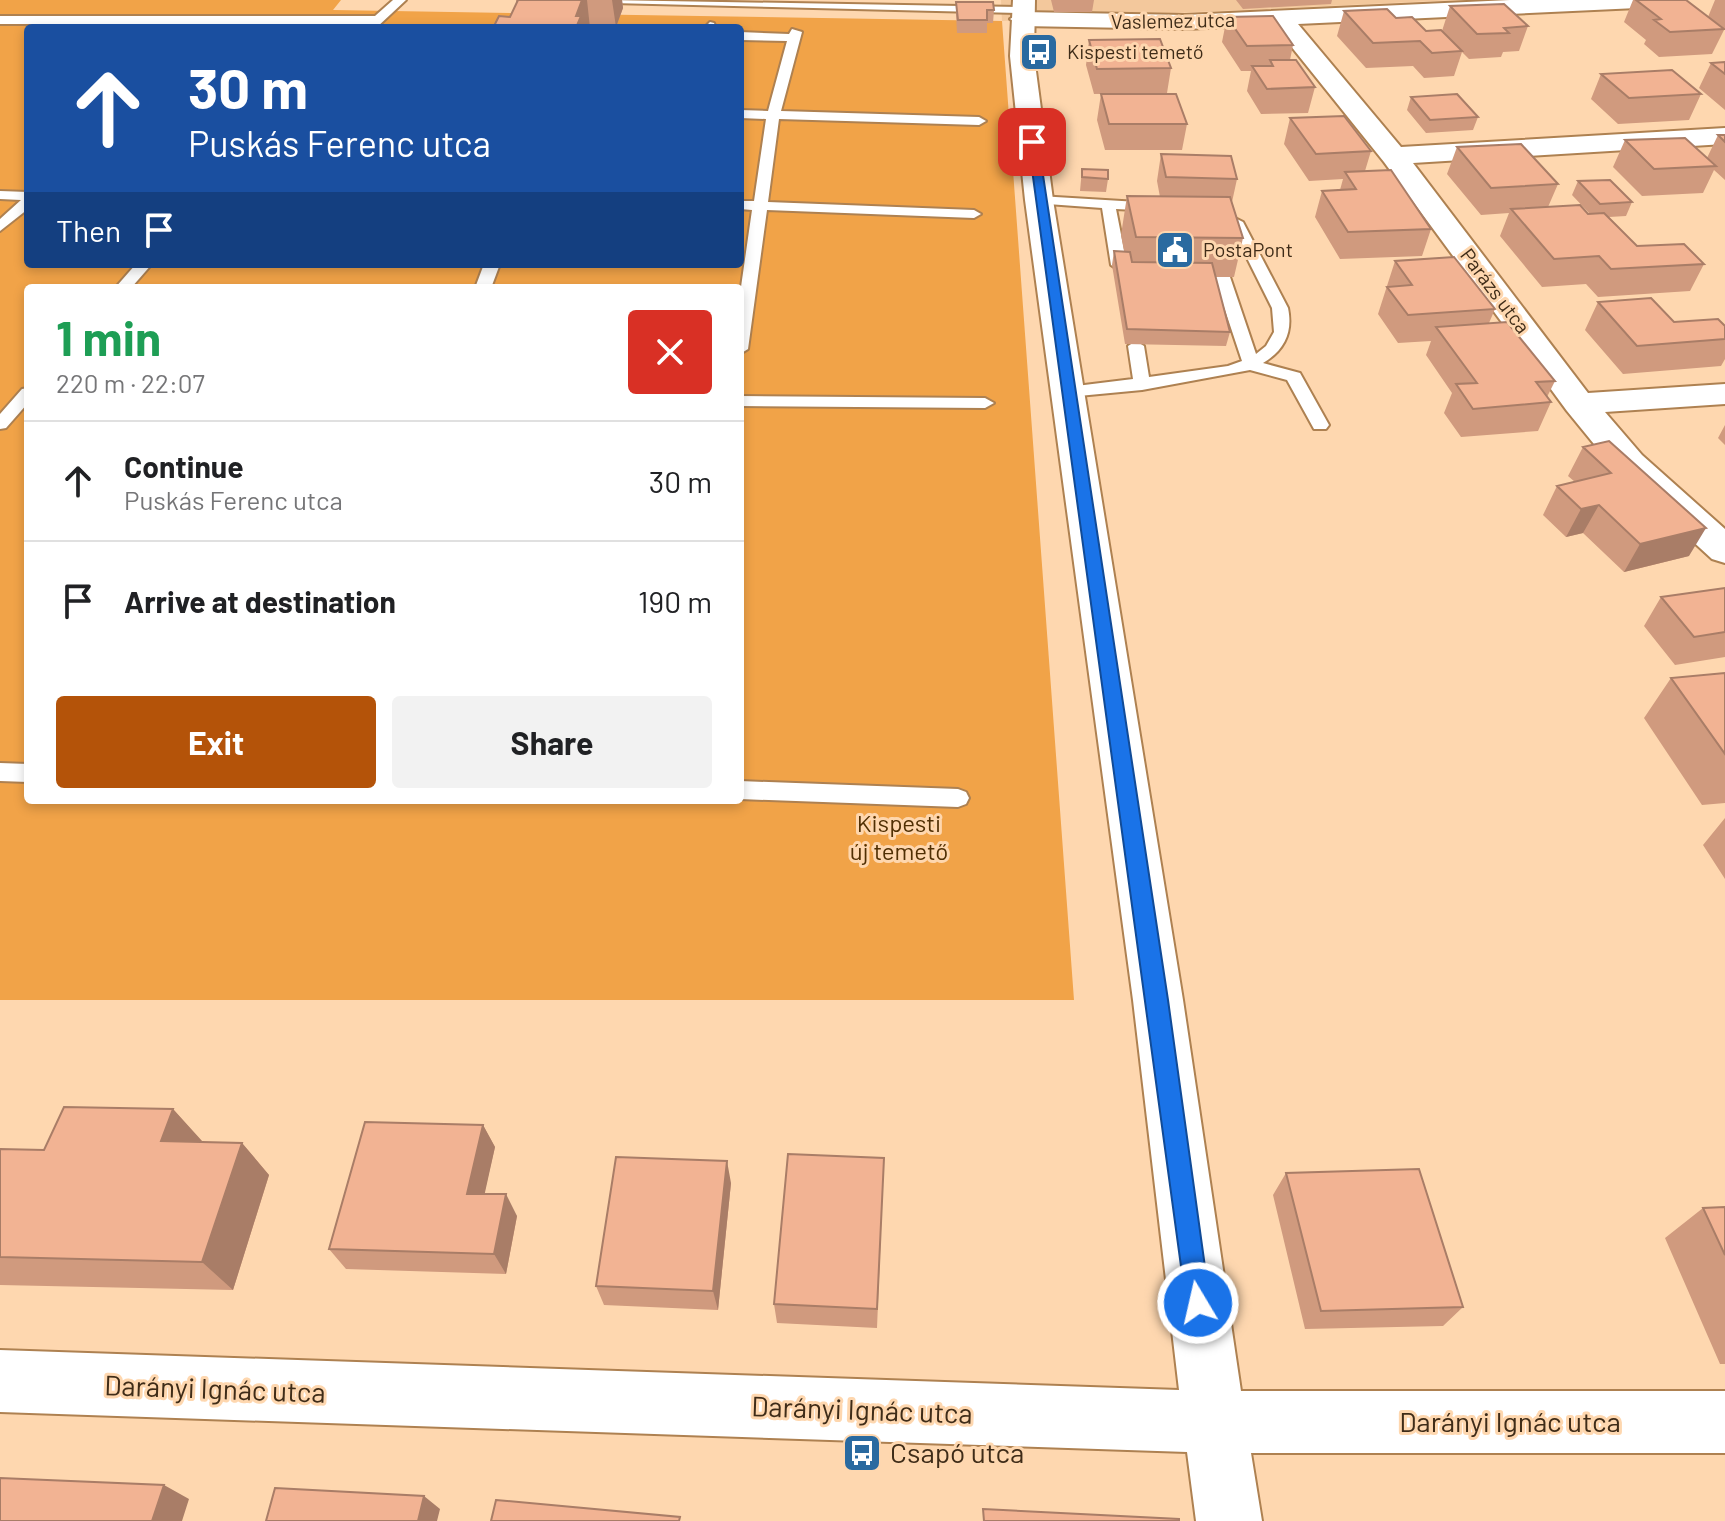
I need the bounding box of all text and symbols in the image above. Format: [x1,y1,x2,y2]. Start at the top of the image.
street label: Vaslemez utca [1111,7,1235,33]
bus stop icon: Kispesti temető [1018,31,1060,73]
place label: Kispesti temető [1067,39,1204,63]
text: 30 m [188,53,308,120]
icon: ahead [56,56,160,160]
pin [998,108,1066,176]
icon: arrive [1010,120,1054,164]
text: Puskás Ferenc utca [188,121,491,164]
icon: arrive [137,208,181,252]
text: Then [56,212,121,248]
public building icon: PostaPont [1154,229,1196,271]
place label: PostaPont [1203,237,1293,261]
street label: Parázs utca [1456,243,1536,338]
text: 1 min [56,308,161,366]
button: close [628,310,712,394]
text: 220 m · 22:07 [56,367,205,398]
text: Continue [124,448,244,484]
icon: ahead [56,459,100,503]
text: 30 m [649,463,712,499]
text: Puskás Ferenc utca [124,484,343,515]
icon: arrive [56,579,100,623]
text: Arrive at destination [124,583,396,619]
text: 190 m [638,583,712,619]
button: Exit [56,696,376,788]
button: Share [392,696,712,788]
park label: Kispesti új temető [850,808,948,865]
position arrow [1156,1261,1240,1345]
street label: Darányi Ignác utca [104,1367,326,1409]
street label: Darányi Ignác utca [751,1388,973,1430]
street label: Darányi Ignác utca [1399,1404,1621,1438]
bus stop icon: Csapó utca [841,1432,883,1474]
place label: Csapó utca [890,1435,1024,1469]

